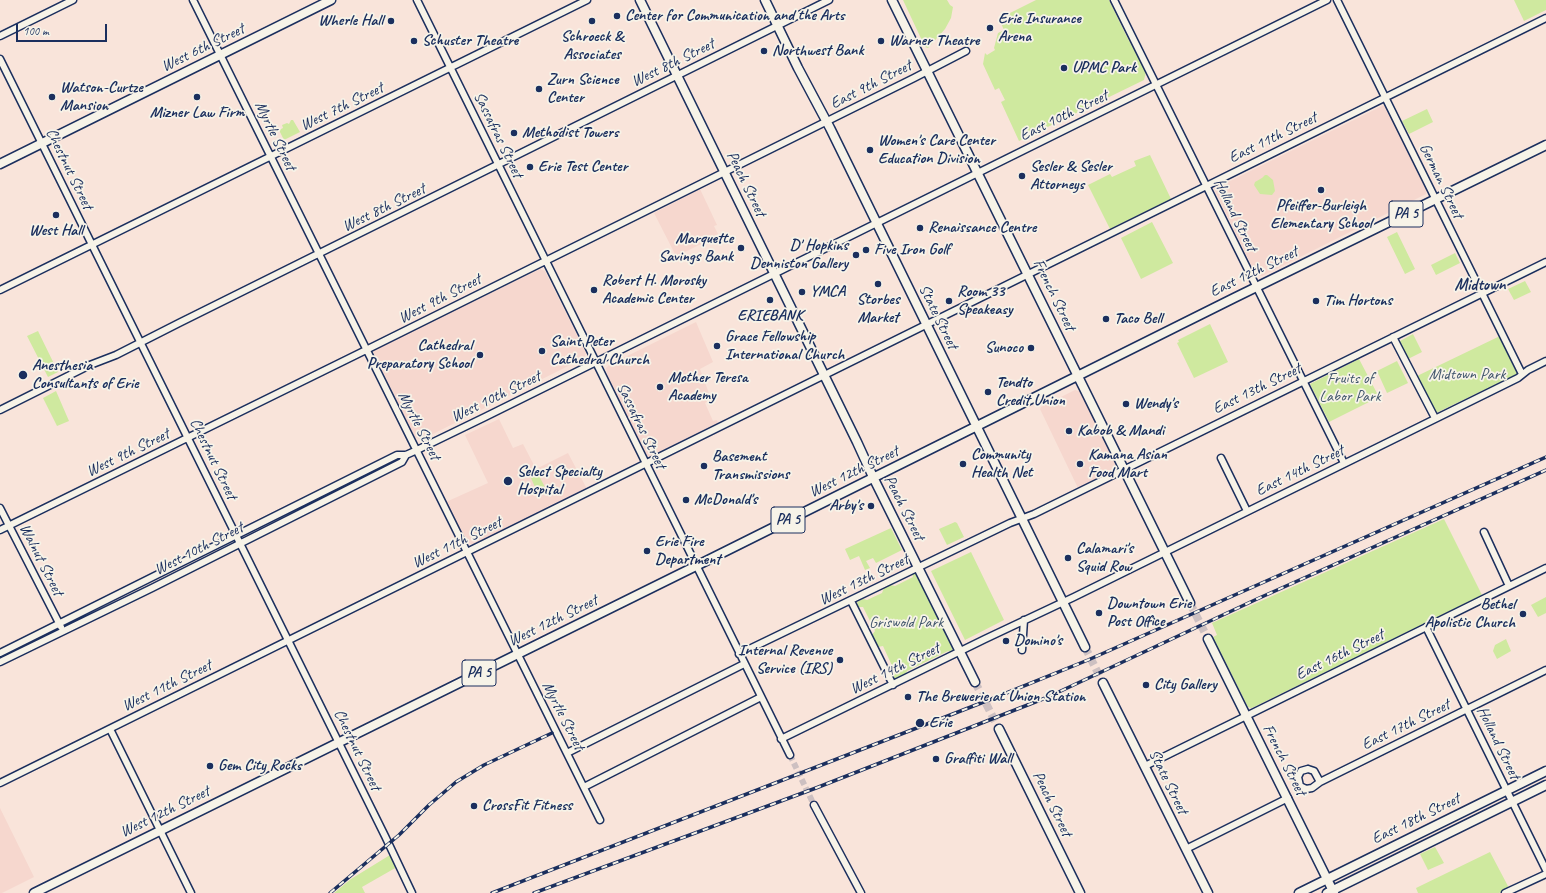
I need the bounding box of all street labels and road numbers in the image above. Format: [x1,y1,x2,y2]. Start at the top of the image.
street label: West 6th Street [158,20,248,76]
street label: West 8th Street [628,35,718,91]
street label: East 9th Street [827,56,915,114]
street label: West 7th Street [297,79,387,135]
street label: East 10th Street [1017,86,1111,146]
street label: Sassafras Street [469,89,527,181]
street label: Myrtle Street [250,98,300,174]
street label: East 11th Street [1226,108,1320,168]
street label: Chestnut Street [41,125,97,213]
street label: German Street [1415,140,1467,222]
street label: Peach Street [722,148,770,220]
street label: Holland Street [1209,175,1261,255]
street label: West 8th Street [339,180,429,236]
road number: PA 5 [1389,201,1423,227]
street label: East 12th Street [1207,242,1301,302]
street label: French Street [1028,256,1080,334]
street label: West 9th Street [396,270,484,328]
street label: State Street [914,282,962,352]
street label: East 13th Street [1210,359,1304,419]
street label: West 10th Street [448,367,544,427]
street label: Sassafras Street [612,380,670,472]
street label: Myrtle Street [394,388,444,464]
street label: Chestnut Street [185,415,241,503]
street label: West 9th Street [83,425,173,481]
street label: East 14th Street [1253,441,1347,501]
street label: West 12th Street [806,442,902,502]
street label: Peach Street [879,472,929,544]
road number: PA 5 [771,507,805,533]
street label: West 11th Street [409,513,505,573]
street label: West 10th Street [151,518,247,580]
street label: Walnut Street [15,521,67,599]
street label: West 13th Street [816,550,912,610]
street label: West 12th Street [505,591,601,651]
street label: East 16th Street [1293,625,1387,685]
street label: West 14th Street [847,639,943,699]
street label: West 11th Street [119,656,215,716]
road number: PA 5 [462,660,496,686]
street label: Myrtle Street [538,678,588,754]
street label: East 17th Street [1359,695,1453,755]
street label: Holland Street [1472,703,1524,783]
street label: Chestnut Street [329,706,385,794]
street label: French Street [1258,721,1310,799]
street label: State Street [1144,747,1192,817]
street label: Peach Street [1028,768,1076,840]
street label: West 12th Street [117,782,213,842]
street label: East 18th Street [1369,789,1463,849]

